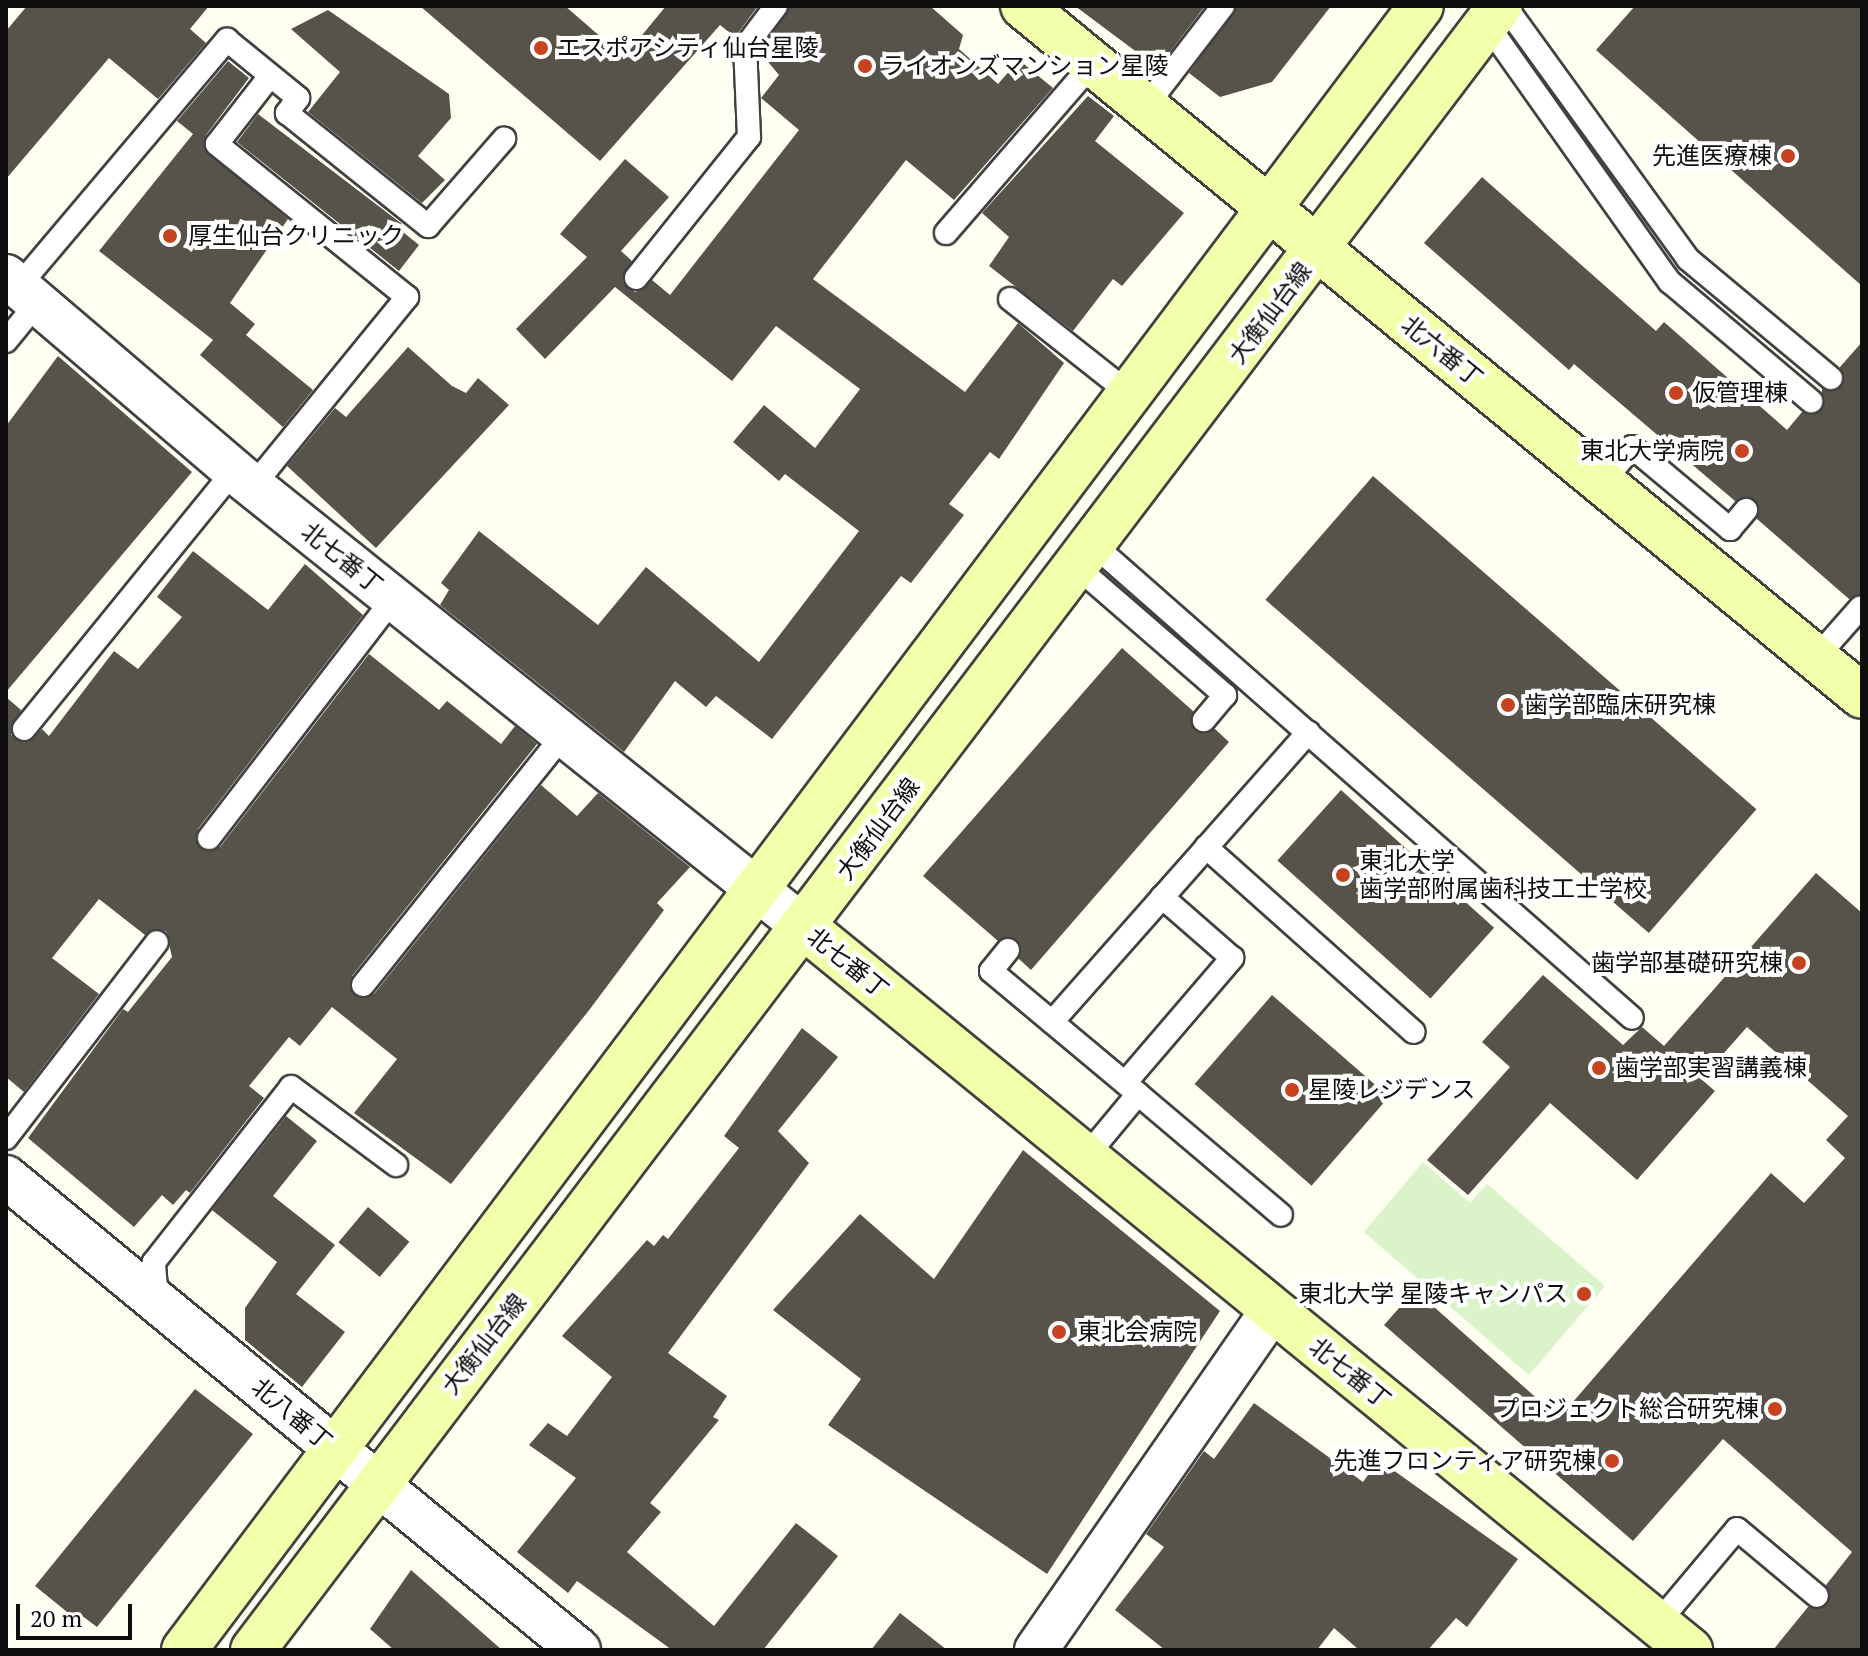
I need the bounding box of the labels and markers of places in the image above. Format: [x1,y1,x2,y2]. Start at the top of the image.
place label: エスポアシティ仙台星陵 [557,34,821,62]
marker: エスポアシティ仙台星陵 [532,39,550,57]
place label: ライオンズマンション星陵 [881,52,1169,80]
marker: ライオンズマンション星陵 [856,57,874,75]
place label: 先進医療棟 [1652,142,1772,170]
marker: 先進医療棟 [1779,147,1797,165]
place label: 厚生仙台クリニック [188,222,404,250]
marker: 厚生仙台クリニック [159,225,181,247]
place label: 仮管理棟 [1692,379,1788,407]
marker: 仮管理棟 [1667,384,1685,402]
place label: 東北大学病院 [1580,437,1724,465]
marker: 東北大学病院 [1731,440,1753,462]
place label: 歯学部臨床研究棟 [1524,691,1716,719]
marker: 歯学部臨床研究棟 [1499,696,1517,714]
place label: 東北大学 歯学部附属歯科技工士学校 [1359,847,1647,903]
marker: 東北大学 歯学部附属歯科技工士学校 [1334,866,1352,884]
place label: 歯学部基礎研究棟 [1591,949,1783,977]
marker: 歯学部基礎研究棟 [1790,954,1808,972]
place label: 歯学部実習講義棟 [1615,1054,1807,1082]
marker: 歯学部実習講義棟 [1590,1059,1608,1077]
place label: 星陵レジデンス [1308,1076,1476,1104]
marker: 星陵レジデンス [1283,1081,1301,1099]
place label: 東北大学 星陵キャンパス [1298,1280,1568,1308]
marker: 東北大学 星陵キャンパス [1575,1285,1593,1303]
place label: 東北会病院 [1077,1318,1197,1346]
marker: 東北会病院 [1048,1321,1070,1343]
place label: プロジェクト総合研究棟 [1495,1395,1759,1423]
marker: プロジェクト総合研究棟 [1766,1400,1784,1418]
place label: 先進フロンティア研究棟 [1332,1447,1596,1475]
marker: 先進フロンティア研究棟 [1603,1452,1621,1470]

